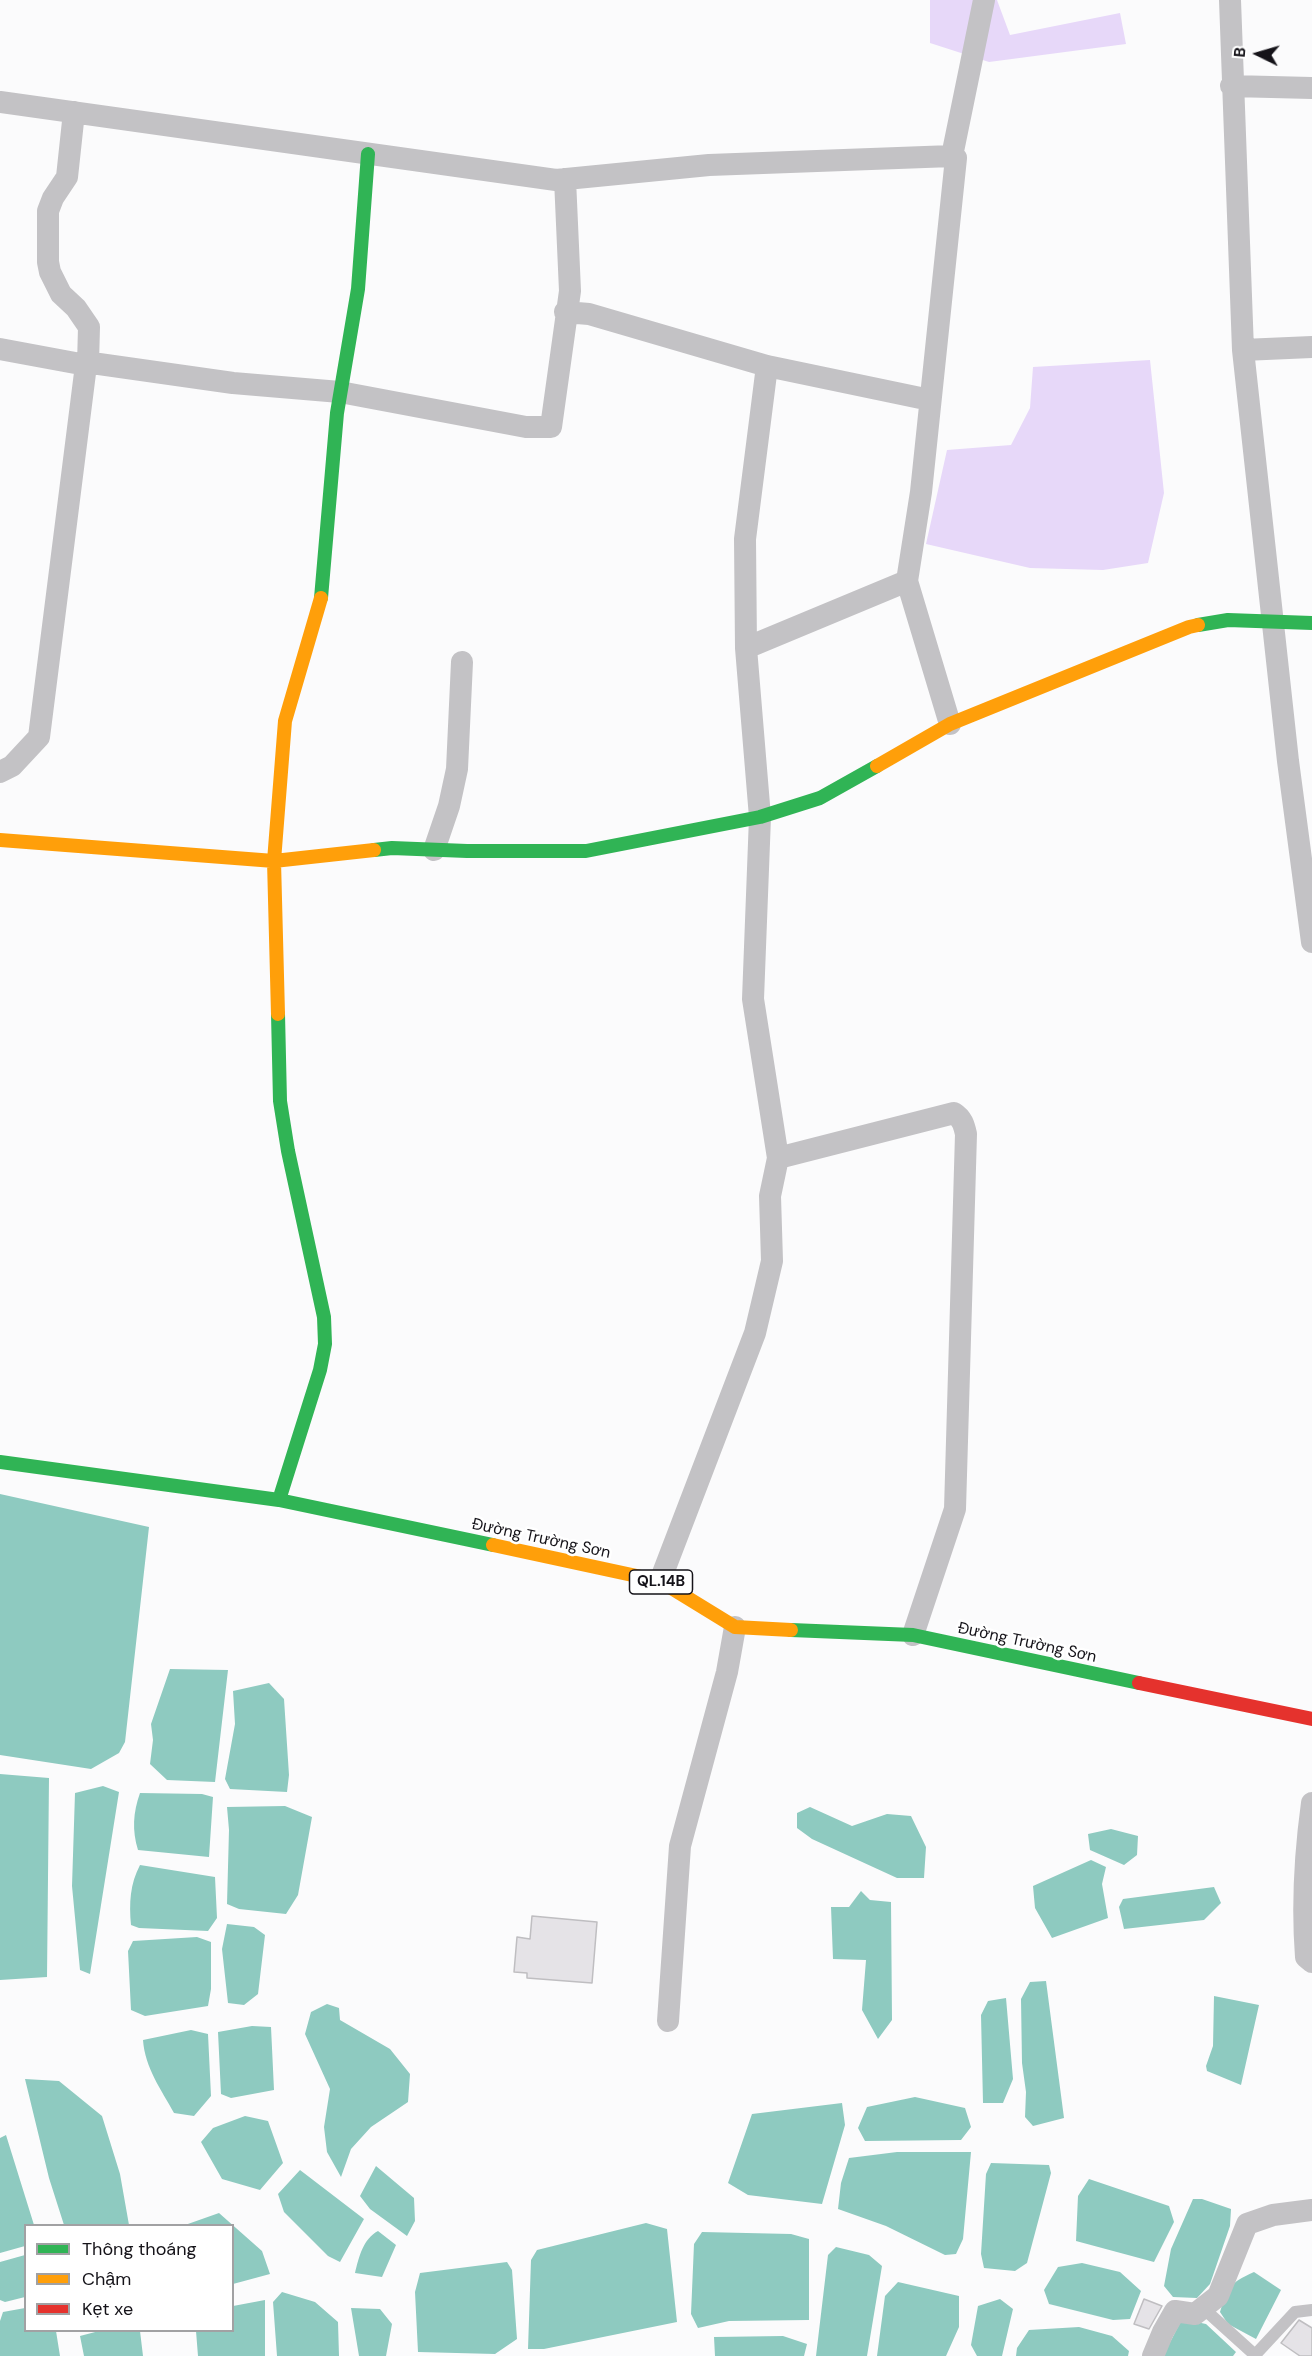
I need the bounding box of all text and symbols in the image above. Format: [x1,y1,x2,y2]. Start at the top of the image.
north arrow [1228,24,1288,84]
text: B [1229,46,1250,58]
street label: Đường Trường Sơn [470,1515,612,1563]
road number: QL.14B [630,1570,692,1594]
street label: Đường Trường Sơn [956,1619,1098,1667]
legend [24,2224,234,2332]
text: Thông thoáng [82,2237,197,2261]
text: Chậm [82,2267,131,2291]
text: Kẹt xe [82,2297,133,2321]

